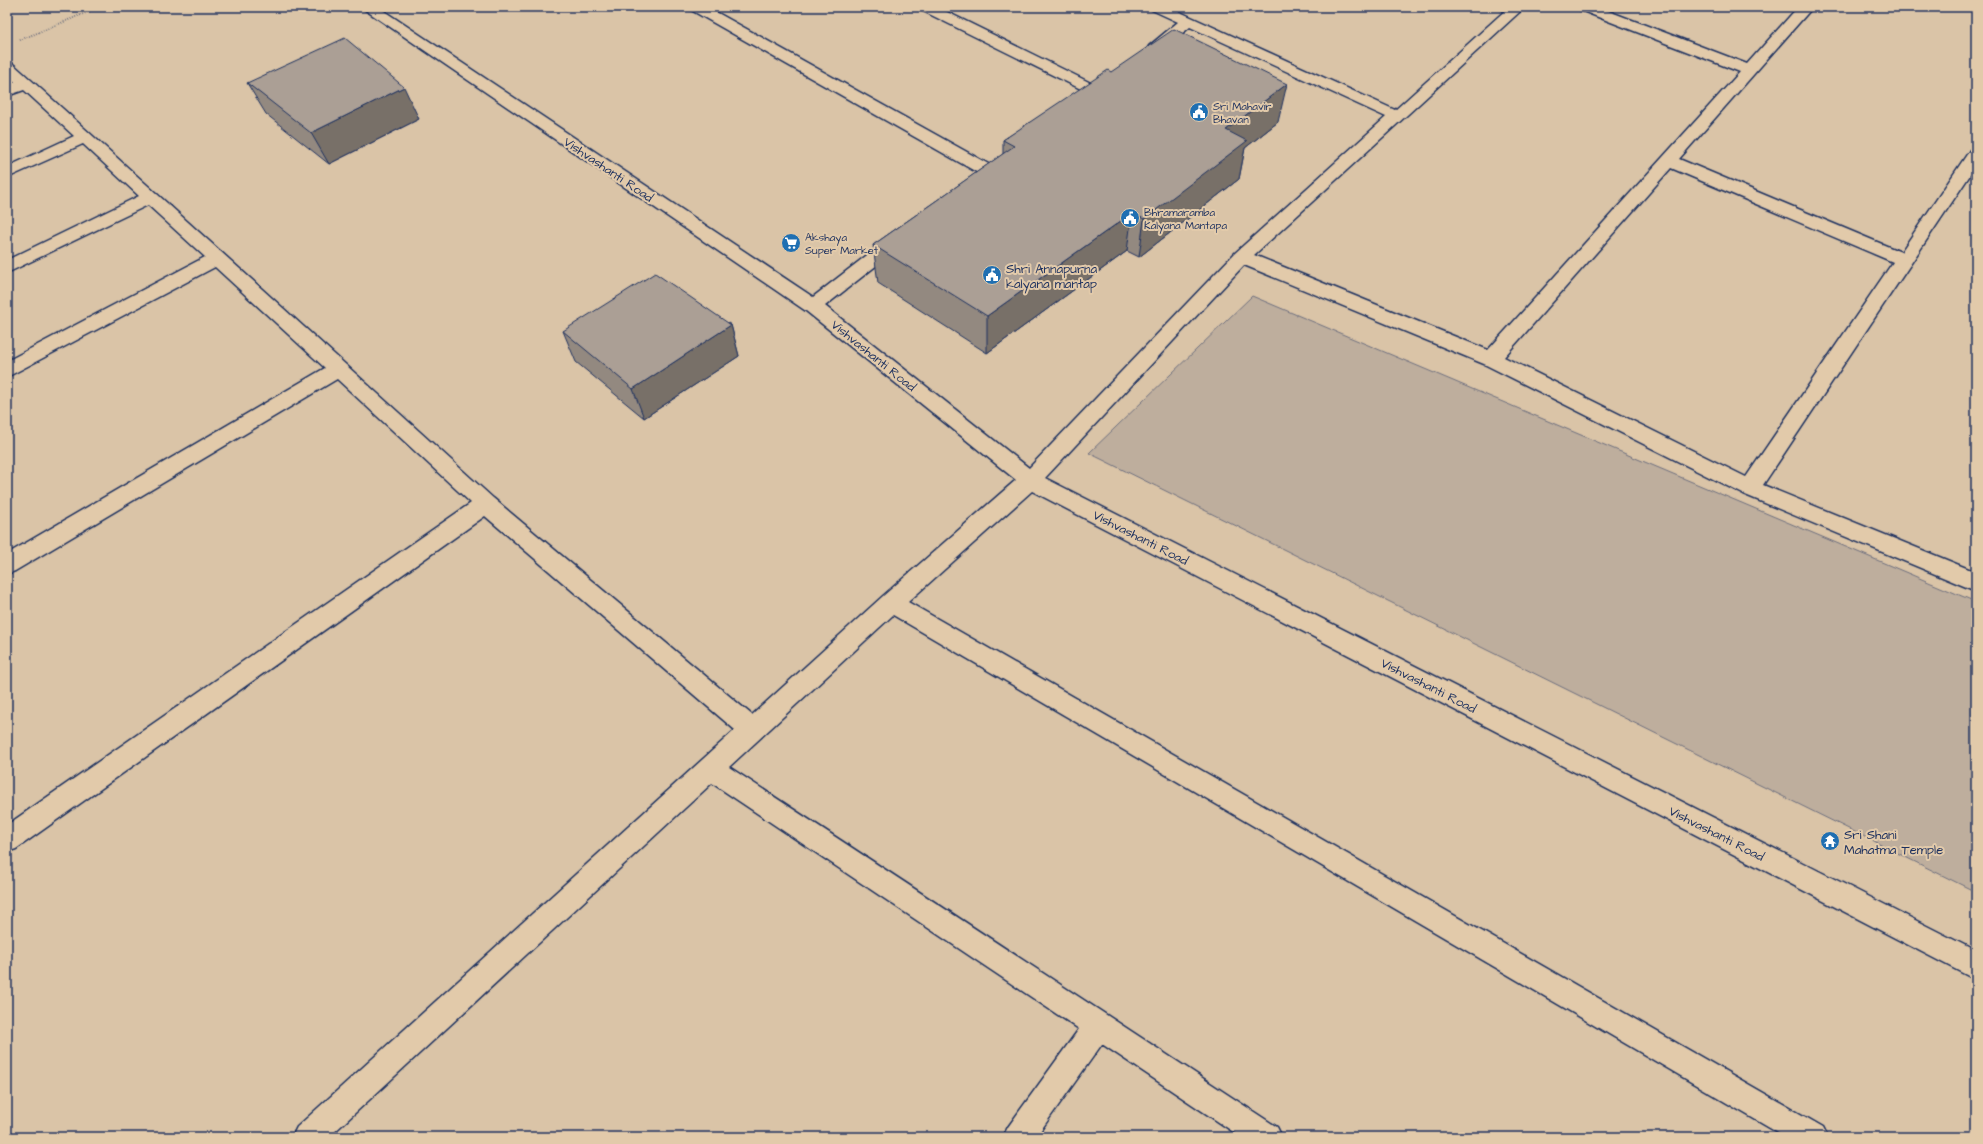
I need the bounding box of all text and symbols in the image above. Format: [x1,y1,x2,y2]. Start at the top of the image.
place label: Sri Mahavir Bhavan [1213,99,1271,127]
public building icon: Sri Mahavir Bhavan [1188,101,1210,123]
street label: Vishvashanti Road [560,133,657,207]
place label: Bhramaramba Kalyana Mantapa [1144,205,1227,234]
public building icon: Bhramaramba Kalyana Mantapa [1119,207,1141,229]
place label: Akshaya Super Market [805,230,879,258]
supermarket icon: Akshaya Super Market [780,232,802,254]
place label: Shri Annapurna kalyana mantap [1006,260,1098,294]
public building icon: Shri Annapurna kalyana mantap [981,264,1003,286]
street label: Vishvashanti Road [827,316,920,396]
street label: Vishvashanti Road [1090,506,1192,570]
street label: Vishvashanti Road [1378,654,1480,718]
street label: Vishvashanti Road [1666,802,1768,866]
place label: Sri Shani Mahatma Temple [1844,826,1943,859]
temple icon: Sri Shani Mahatma Temple [1819,830,1841,852]

